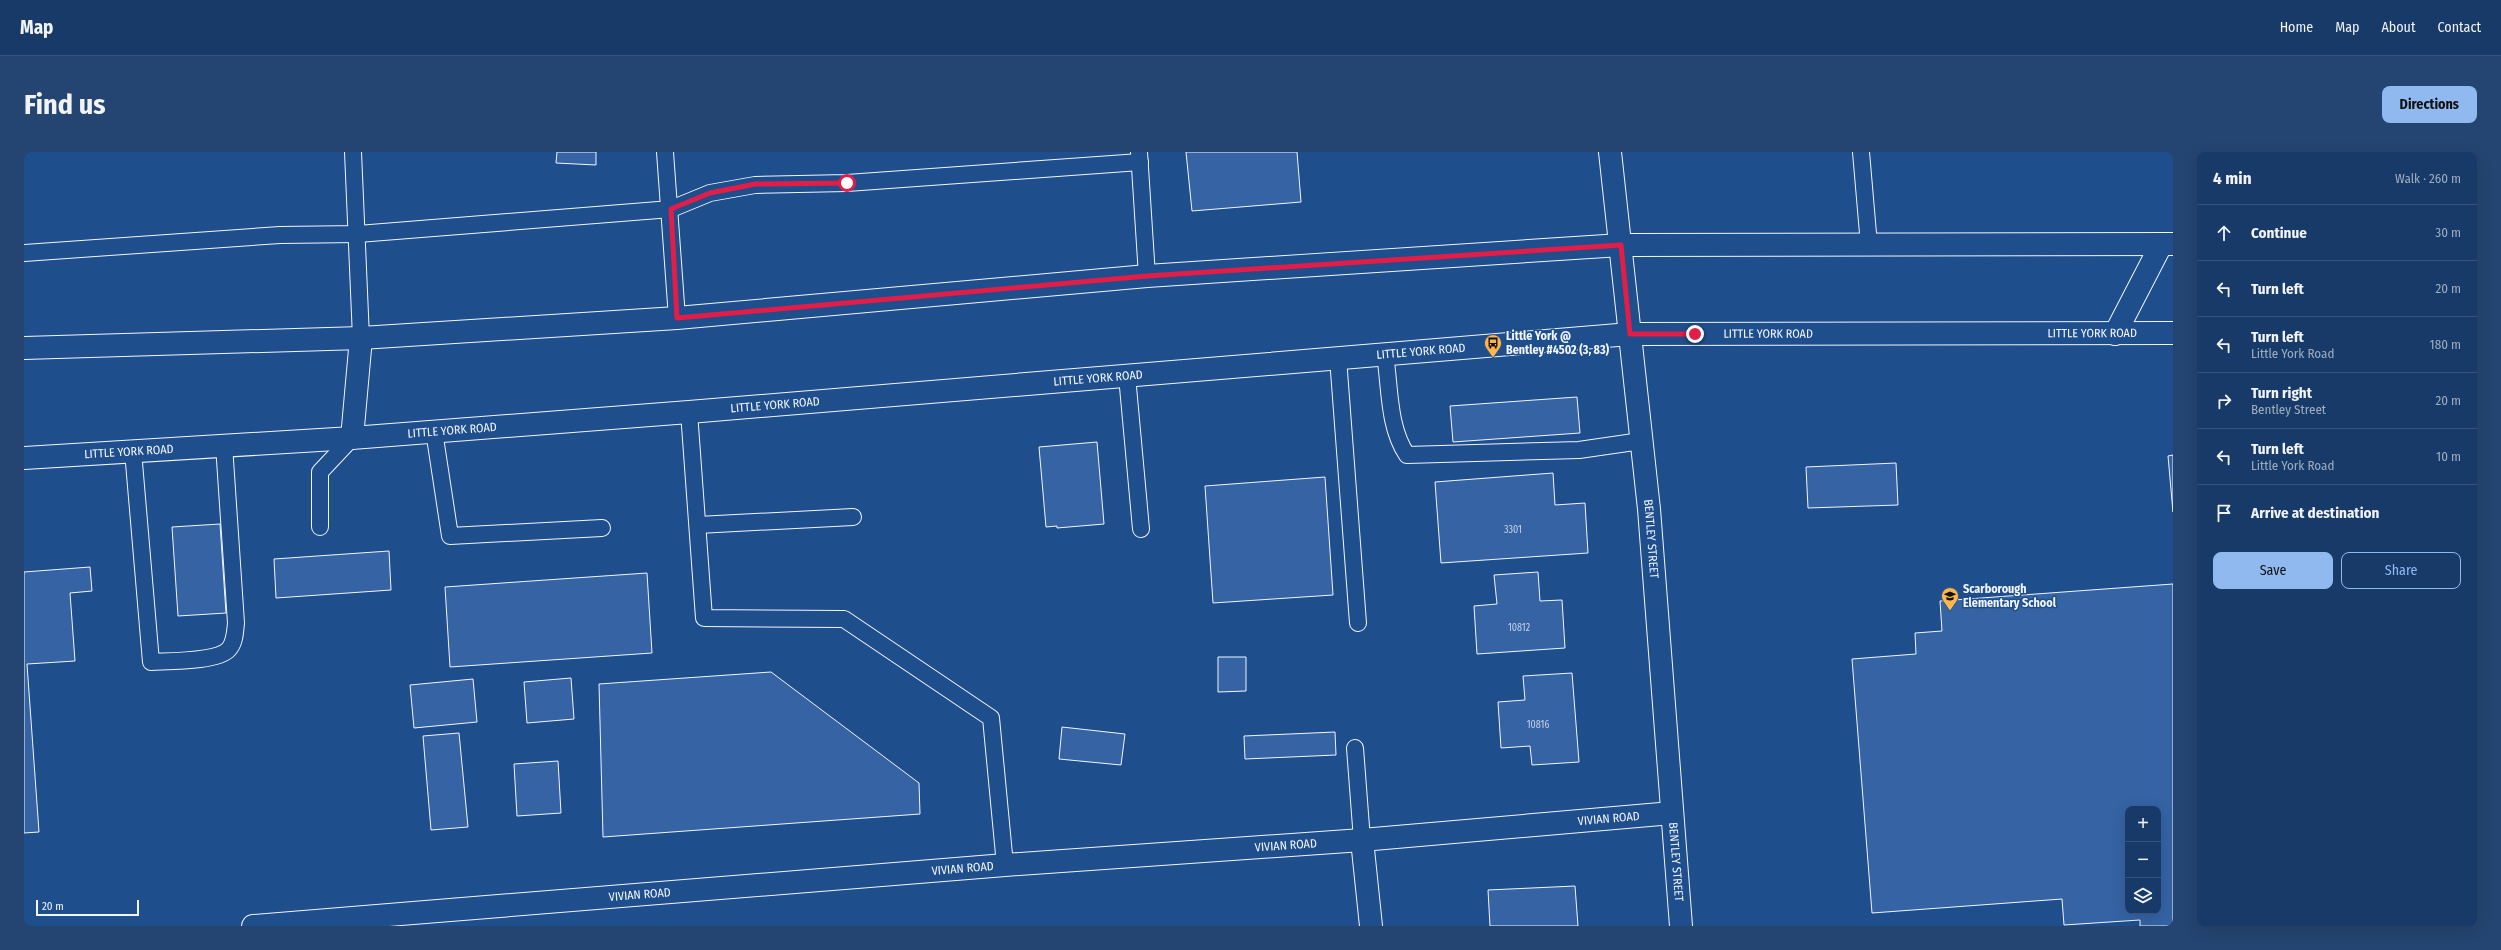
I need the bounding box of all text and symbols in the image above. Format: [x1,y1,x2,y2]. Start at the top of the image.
text: Map [20,16,53,39]
text: Home [2280,19,2313,36]
text: Map [2335,19,2359,36]
text: About [2381,19,2416,36]
text: Contact [2438,19,2481,36]
button: Directions [2382,86,2477,123]
text: Find us [24,88,106,121]
text: 4 min [2213,168,2252,189]
text: Walk · 260 m [2395,171,2461,186]
route start [838,174,856,192]
icon: ahead [2213,222,2235,244]
text: Continue [2251,224,2307,242]
text: 30 m [2435,225,2461,240]
icon: left [2213,278,2235,300]
text: Turn left [2251,280,2304,298]
text: 20 m [2435,281,2461,296]
route end [1686,325,1704,343]
street label: LITTLE YORK ROAD [2047,326,2137,340]
street label: LITTLE YORK ROAD [1723,327,1813,341]
text: Turn left [2251,328,2304,346]
place label: Little York @ Bentley #4502 (3, 83) [1506,329,1610,357]
bus stop icon: Little York @ Bentley #4502 (3, 83) [1483,333,1503,358]
icon: left [2213,334,2235,356]
text: 180 m [2430,337,2461,352]
street label: LITTLE YORK ROAD [1376,341,1466,362]
text: Little York Road [2251,346,2334,361]
street label: LITTLE YORK ROAD [1053,367,1143,389]
text: Turn right [2251,384,2312,402]
icon: right [2213,390,2235,412]
text: 20 m [2435,393,2461,408]
street label: LITTLE YORK ROAD [730,394,820,416]
text: Bentley Street [2251,402,2326,417]
street label: LITTLE YORK ROAD [407,420,497,441]
text: Turn left [2251,440,2304,458]
street label: LITTLE YORK ROAD [84,442,174,461]
icon: left [2213,446,2235,468]
text: 10 m [2436,449,2461,464]
text: Little York Road [2251,458,2334,473]
street label: BENTLEY STREET [1641,498,1661,579]
icon: arrive [2213,502,2235,524]
text: Arrive at destination [2251,504,2379,522]
house number: 3301 [1504,524,1522,536]
button: Save [2213,552,2333,589]
button: Share [2341,552,2461,589]
place label: Scarborough Elementary School [1963,582,2057,610]
school or university icon: Scarborough Elementary School [1940,586,1960,611]
house number: 10812 [1508,622,1531,634]
house number: 10816 [1527,719,1549,731]
map controls [2125,806,2161,914]
button: + [2125,806,2161,842]
street label: VIVIAN ROAD [1577,809,1640,828]
street label: BENTLEY STREET [1666,822,1686,902]
street label: VIVIAN ROAD [1254,836,1317,854]
button: − [2125,842,2161,878]
street label: VIVIAN ROAD [931,859,994,878]
button: layers [2125,878,2161,914]
street label: VIVIAN ROAD [608,885,671,904]
scale bar [36,898,139,917]
text: 20 m [42,900,64,913]

